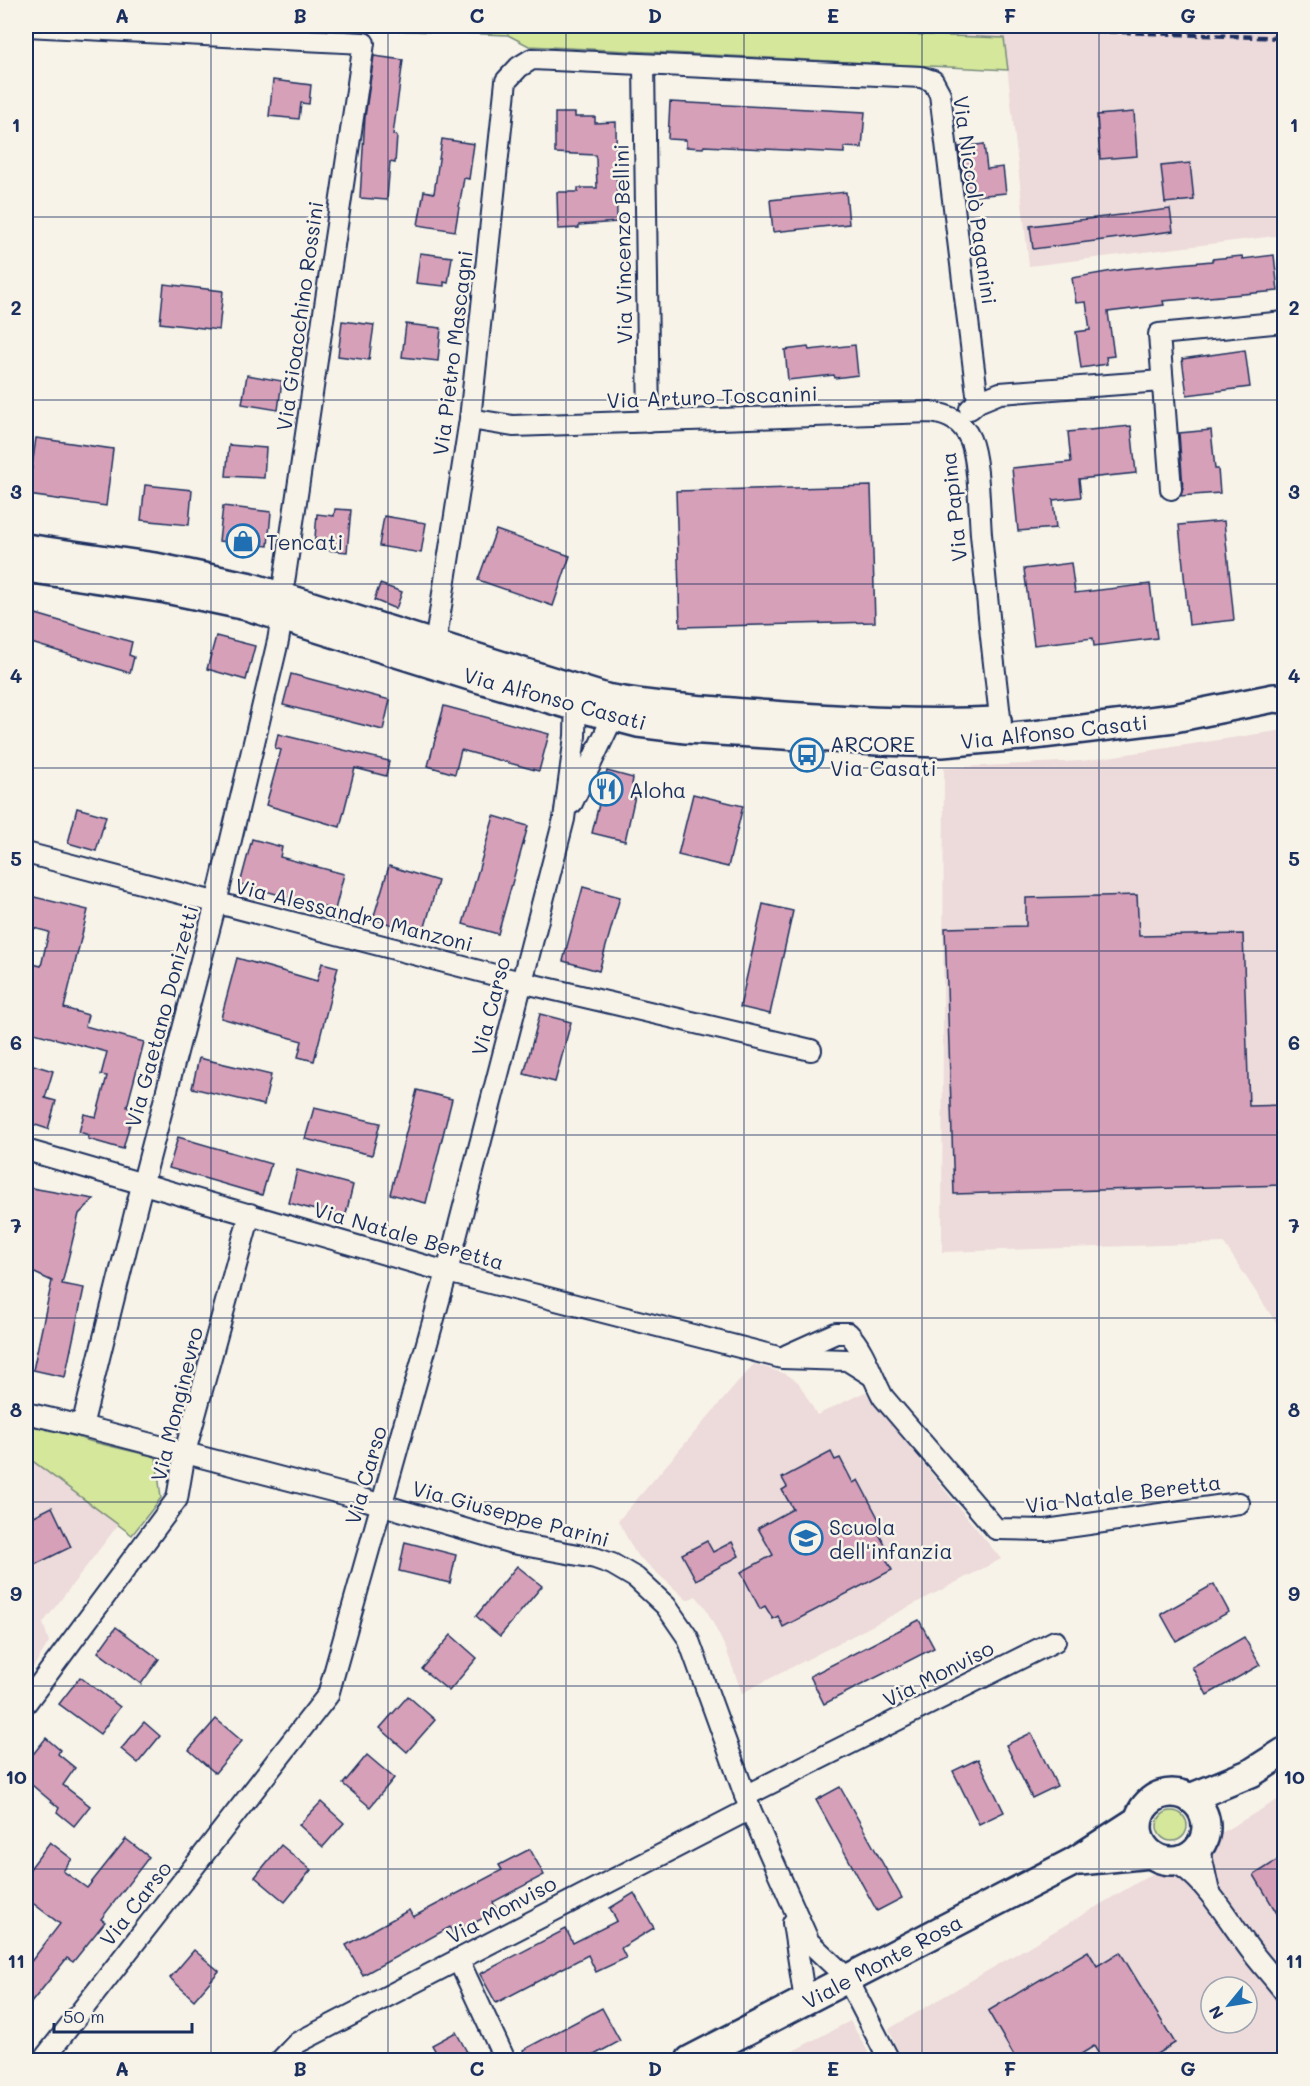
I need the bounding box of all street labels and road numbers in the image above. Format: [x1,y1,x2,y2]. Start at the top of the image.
street label: Via Niccolò Paganini [948,94,1004,306]
street label: Via Vincenzo Bellini [607,144,637,344]
street label: Via Gioacchino Rossini [269,199,329,433]
street label: Via Pietro Mascagni [426,249,478,457]
street label: Via Arturo Toscanini [606,379,818,413]
street label: Via Papina [934,451,972,563]
street label: Via Alfonso Casati [461,661,649,735]
street label: Via Alfonso Casati [959,708,1149,754]
street label: Via Alessandro Manzoni [232,871,476,957]
street label: Via Gaetano Donizetti [118,902,204,1130]
street label: Via Carso [465,954,515,1058]
street label: Via Natale Beretta [311,1195,507,1275]
street label: Via Monginevro [144,1324,208,1484]
street label: Via Carso [338,1423,392,1527]
street label: Via Natale Beretta [1024,1468,1222,1518]
street label: Via Giuseppe Parini [409,1474,613,1552]
street label: Via Monviso [878,1634,998,1712]
street label: Via Carso [93,1855,177,1951]
street label: Via Monviso [441,1869,561,1949]
street label: Viale Monte Rosa [798,1908,966,2014]

